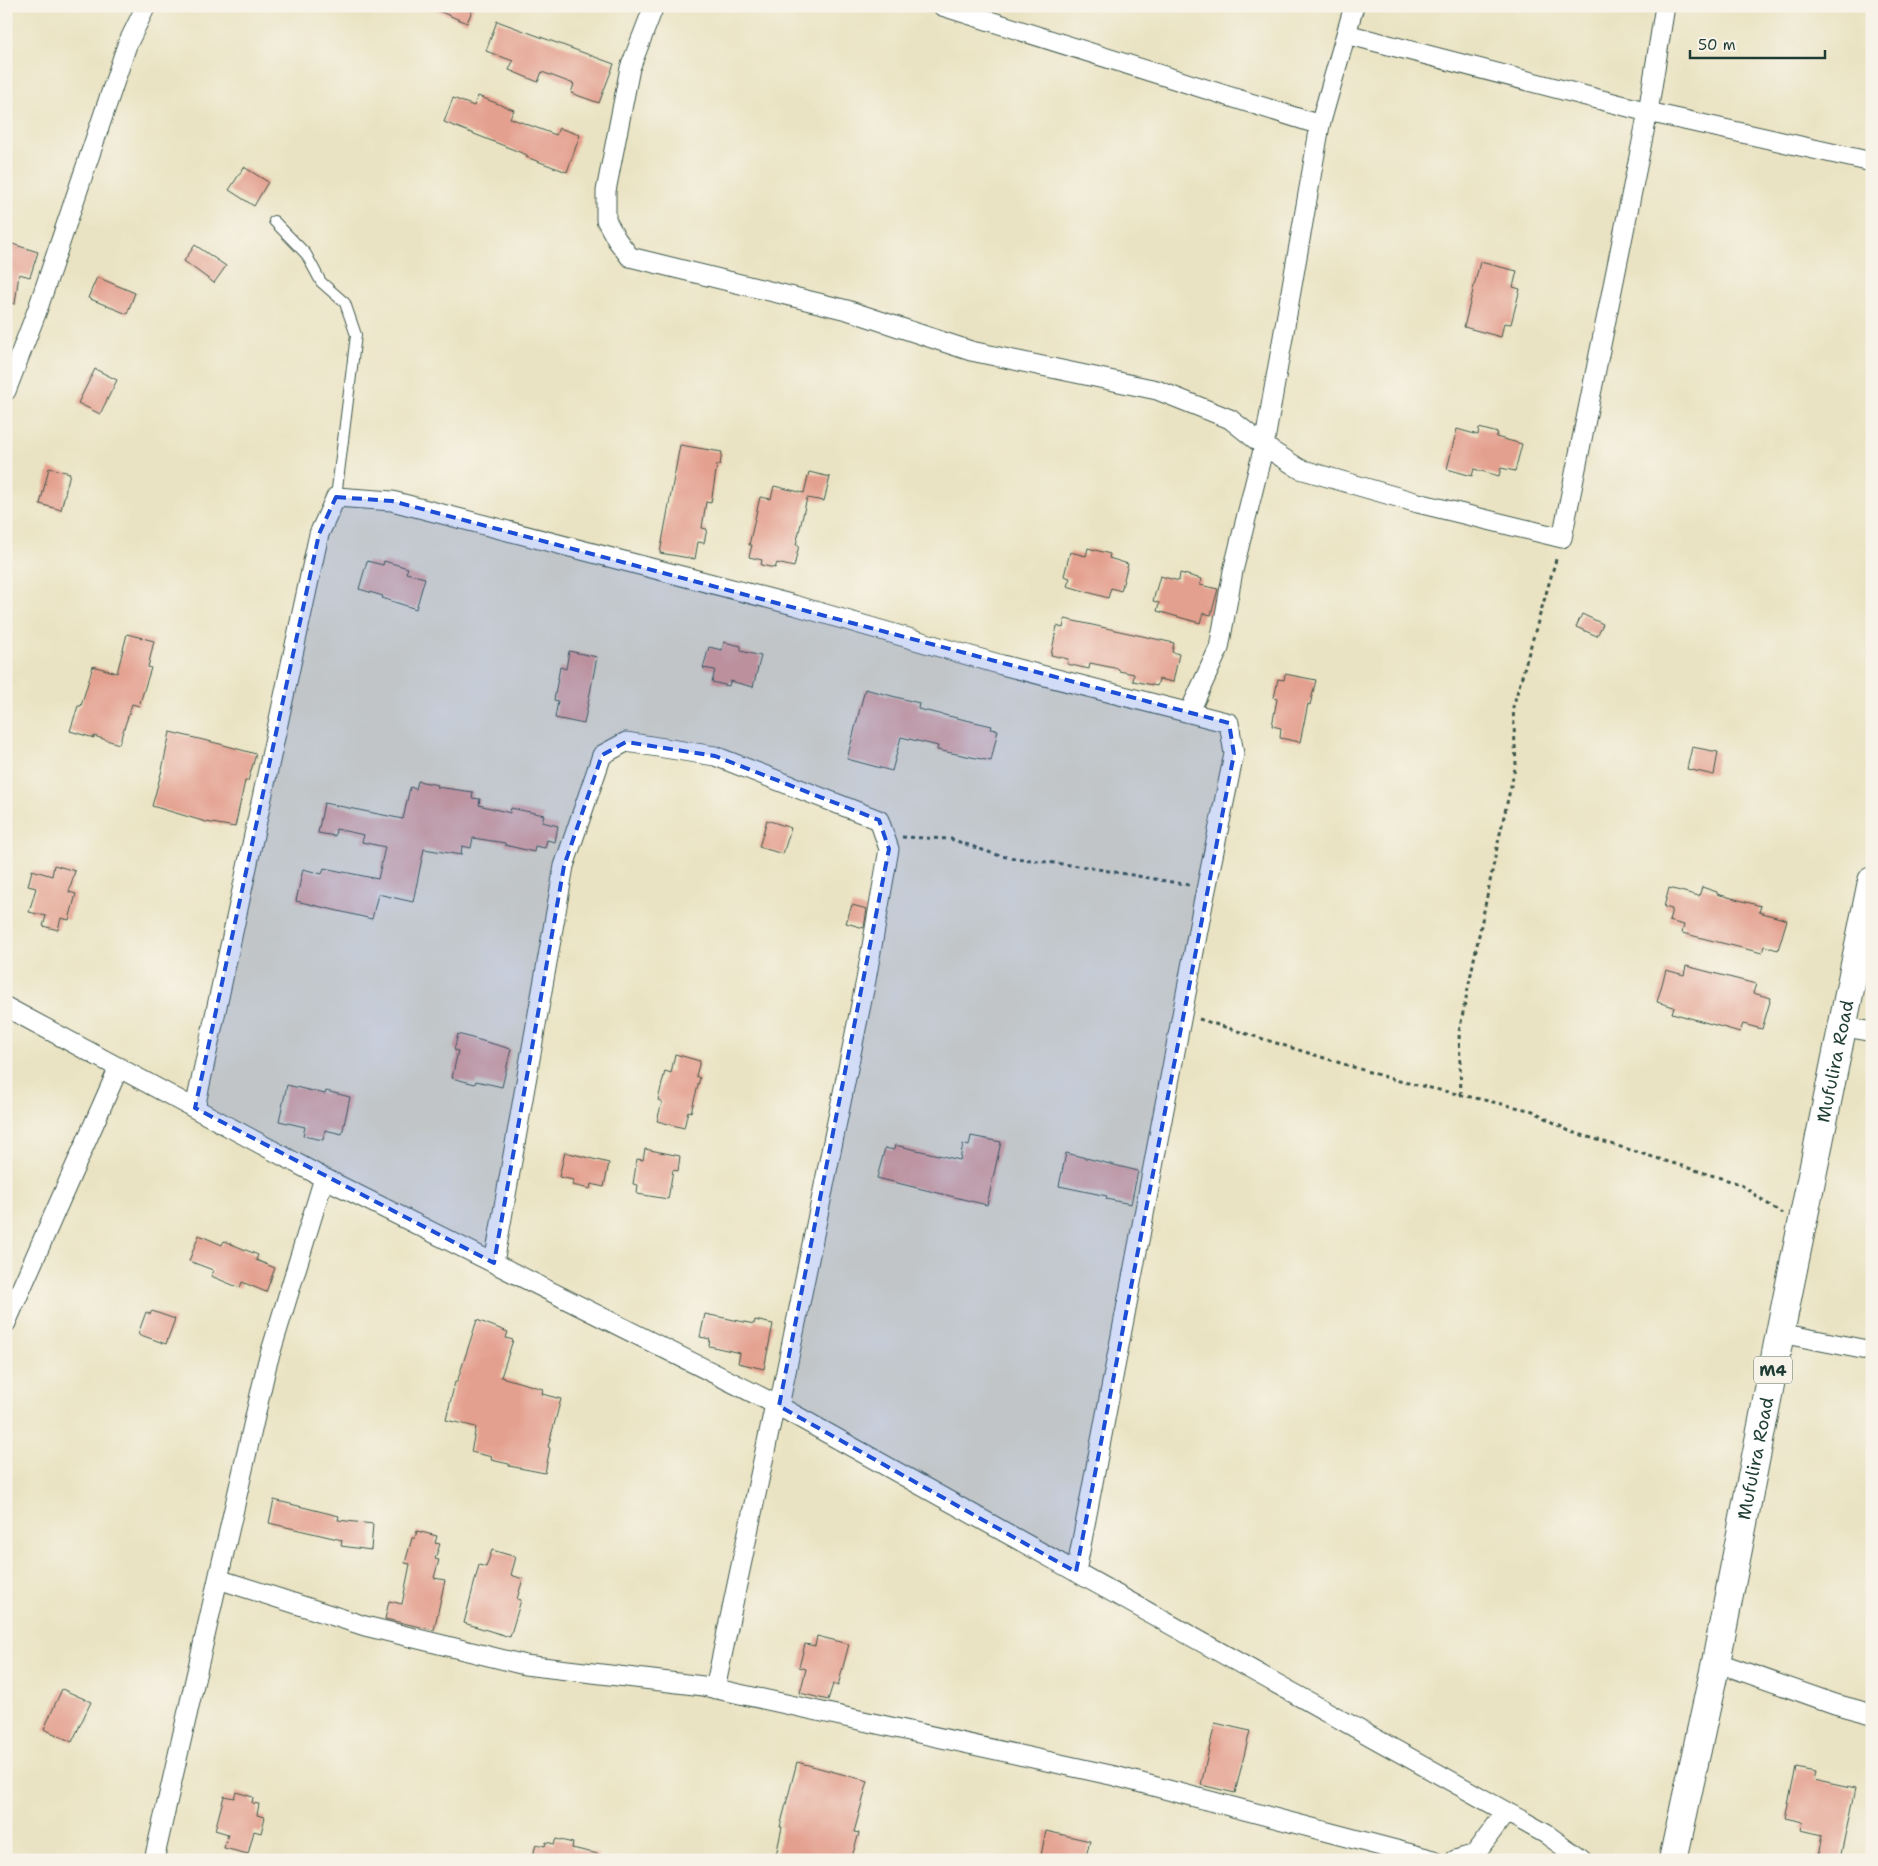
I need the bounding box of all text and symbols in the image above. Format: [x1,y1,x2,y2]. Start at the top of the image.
scale bar [1690,28,1826,60]
text: 50 m [1698,35,1736,55]
street label: Mufulira Road [1811,998,1859,1125]
road number: M4 [1754,1356,1792,1384]
street label: Mufulira Road [1732,1395,1779,1522]

